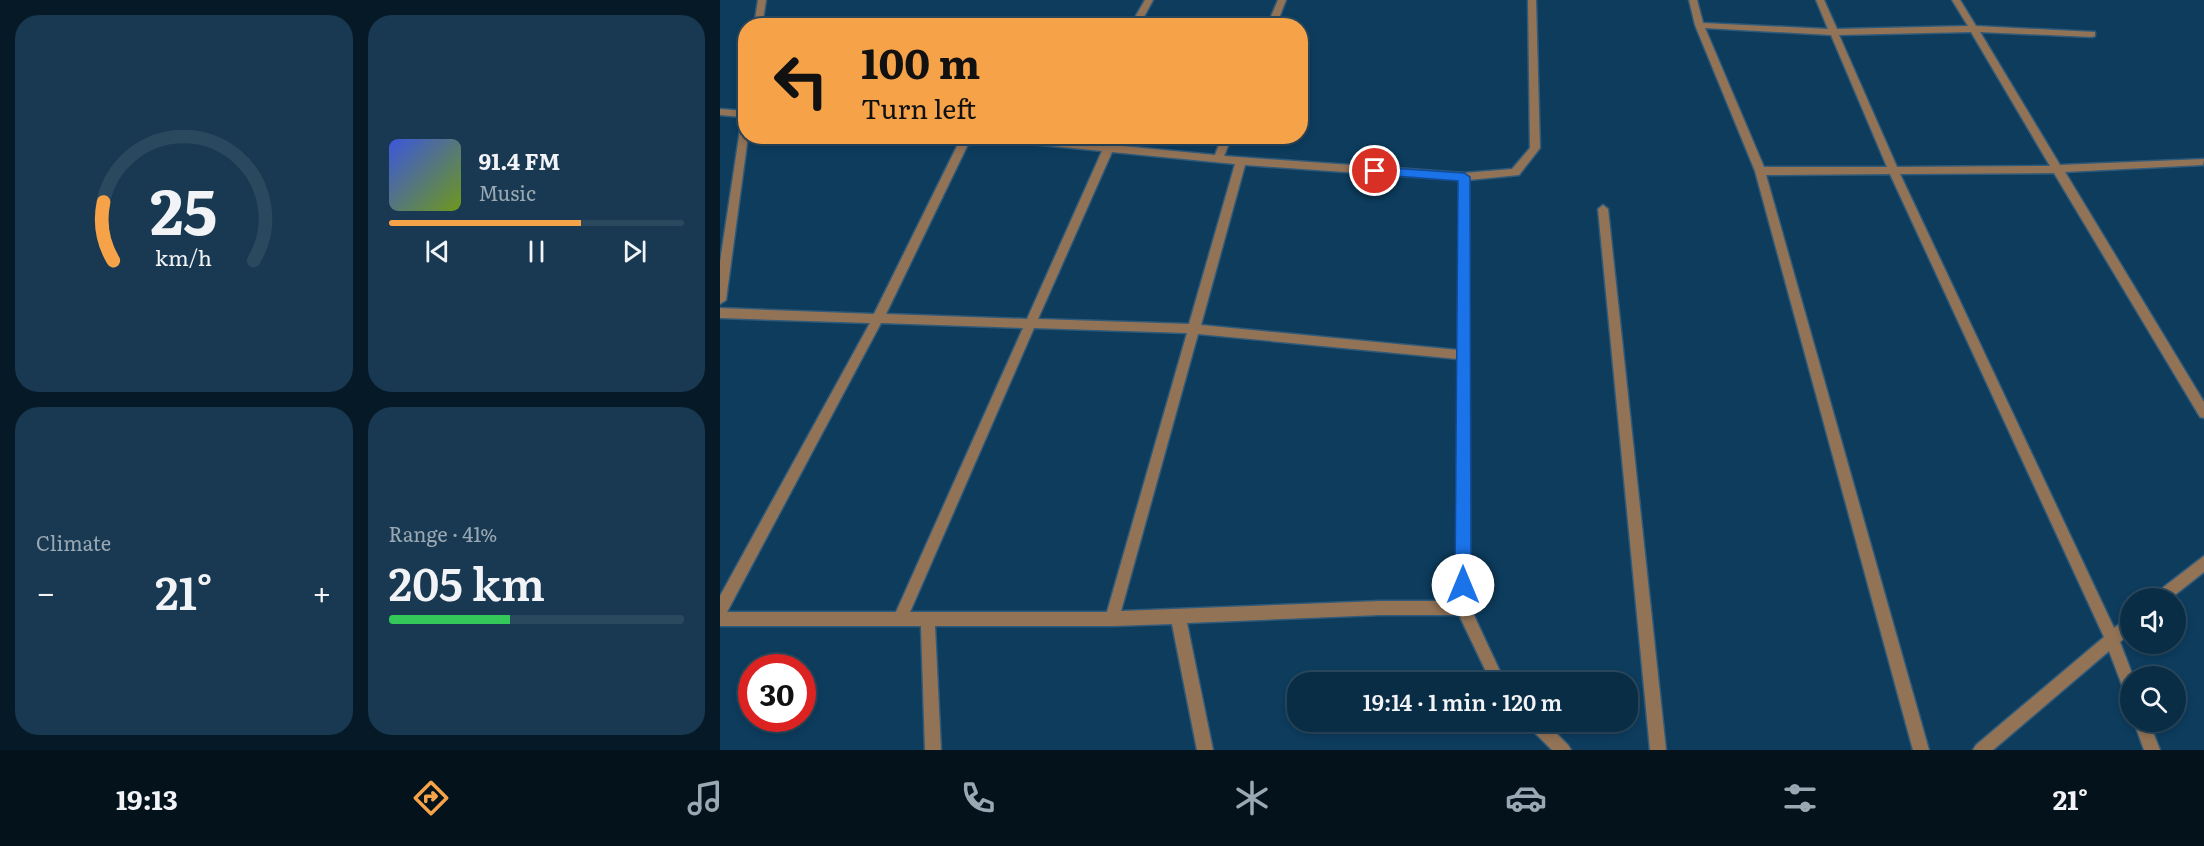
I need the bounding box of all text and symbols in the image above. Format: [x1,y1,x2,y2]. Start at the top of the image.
text: 100 m [861,30,980,92]
icon: left [762,42,840,120]
text: Turn left [861,87,976,127]
text: 91.4 FM [479,144,560,177]
pin [1349,145,1400,196]
icon: arrive [1358,154,1391,187]
text: 25 [150,162,217,254]
text: Music [479,177,536,207]
icon: previous [421,235,454,268]
icon: pause [520,235,553,268]
icon: next [618,235,651,268]
text: km/h [155,241,212,273]
text: Range · 41% [389,518,497,548]
text: Climate [36,527,111,557]
text: 205 km [389,548,545,615]
position arrow [1431,553,1495,617]
text: 21° [155,557,213,624]
text: − [36,566,55,615]
text: + [312,566,331,615]
map controls [2120,588,2186,732]
button: sound [2120,588,2186,654]
speed limit sign: 30 [738,654,816,732]
button: search [2120,666,2186,732]
text: 19:14 · 1 min · 120 m [1363,685,1562,718]
icon: directions [410,777,452,819]
icon: music [684,777,726,819]
icon: phone [957,777,999,819]
icon: climate [1231,777,1273,819]
icon: car [1505,777,1547,819]
icon: filters [1779,777,1821,819]
text: 19:13 [116,778,178,818]
text: 21° [2053,778,2088,818]

